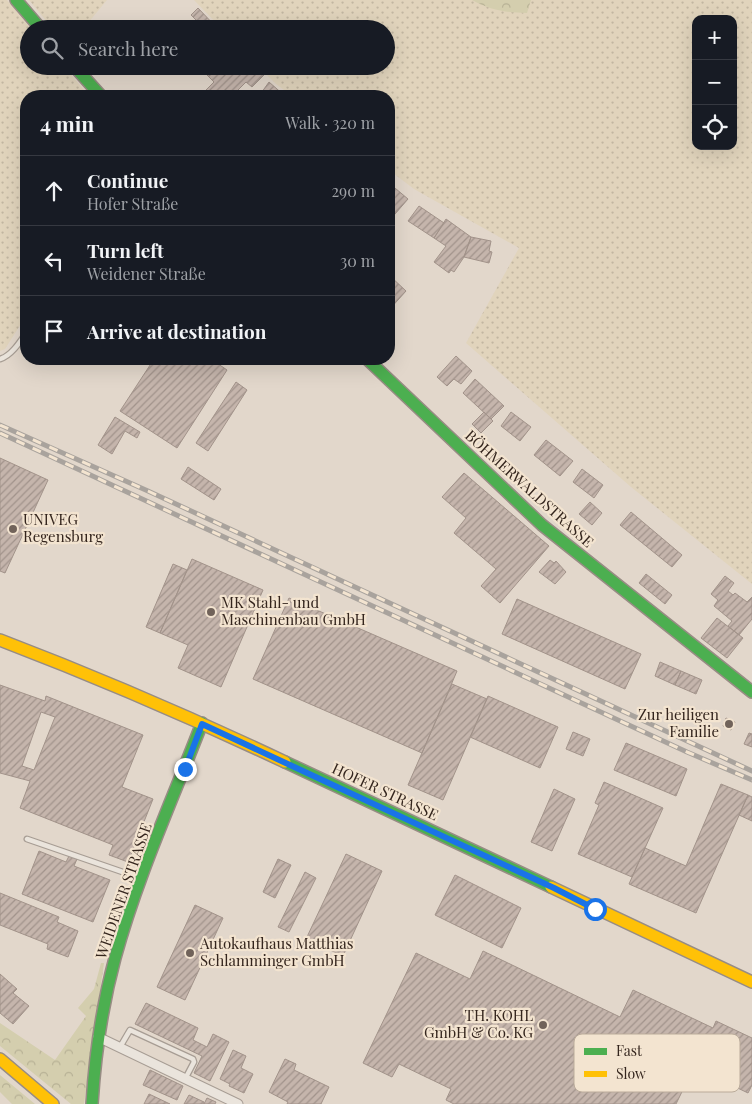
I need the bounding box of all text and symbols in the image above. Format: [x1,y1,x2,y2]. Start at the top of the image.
map controls [692,15,737,150]
button: + [692,15,737,60]
search box [20,20,395,75]
icon: search [38,34,66,62]
text: Search here [78,35,178,61]
button: − [692,60,737,105]
button: locate [692,105,737,150]
text: 4 min [40,109,94,137]
text: Walk · 320 m [285,112,375,133]
text: Continue [87,167,168,193]
icon: ahead [40,177,68,205]
text: 290 m [331,180,375,201]
text: Hofer Straße [87,193,178,214]
text: Turn left [87,237,164,263]
icon: left [40,247,68,275]
text: 30 m [340,250,375,271]
text: Weidener Straße [87,263,206,284]
icon: arrive [40,317,68,345]
text: Arrive at destination [87,318,267,344]
street label: BÖHMERWALDSTRASSE [461,425,598,551]
place label: UNIVEG Regensburg [23,509,103,546]
marker: UNIVEG Regensburg [7,523,19,535]
place label: MK Stahl- und Maschinenbau GmbH [221,592,366,629]
marker: MK Stahl- und Maschinenbau GmbH [205,606,217,618]
place label: Zur heiligen Familie [638,704,719,741]
marker: Zur heiligen Familie [723,718,735,730]
route end [174,758,197,781]
street label: HOFER STRASSE [329,758,442,824]
street label: WEIDENER STRASSE [90,820,156,962]
route start [584,898,607,921]
place label: Autokaufhaus Matthias Schlamminger GmbH [199,933,353,970]
marker: Autokaufhaus Matthias Schlamminger GmbH [184,947,196,959]
place label: TH. KOHL GmbH & Co. KG [424,1005,533,1042]
marker: TH. KOHL GmbH & Co. KG [537,1019,549,1031]
legend [574,1034,740,1092]
text: Fast [616,1041,643,1060]
text: Slow [616,1064,646,1083]

